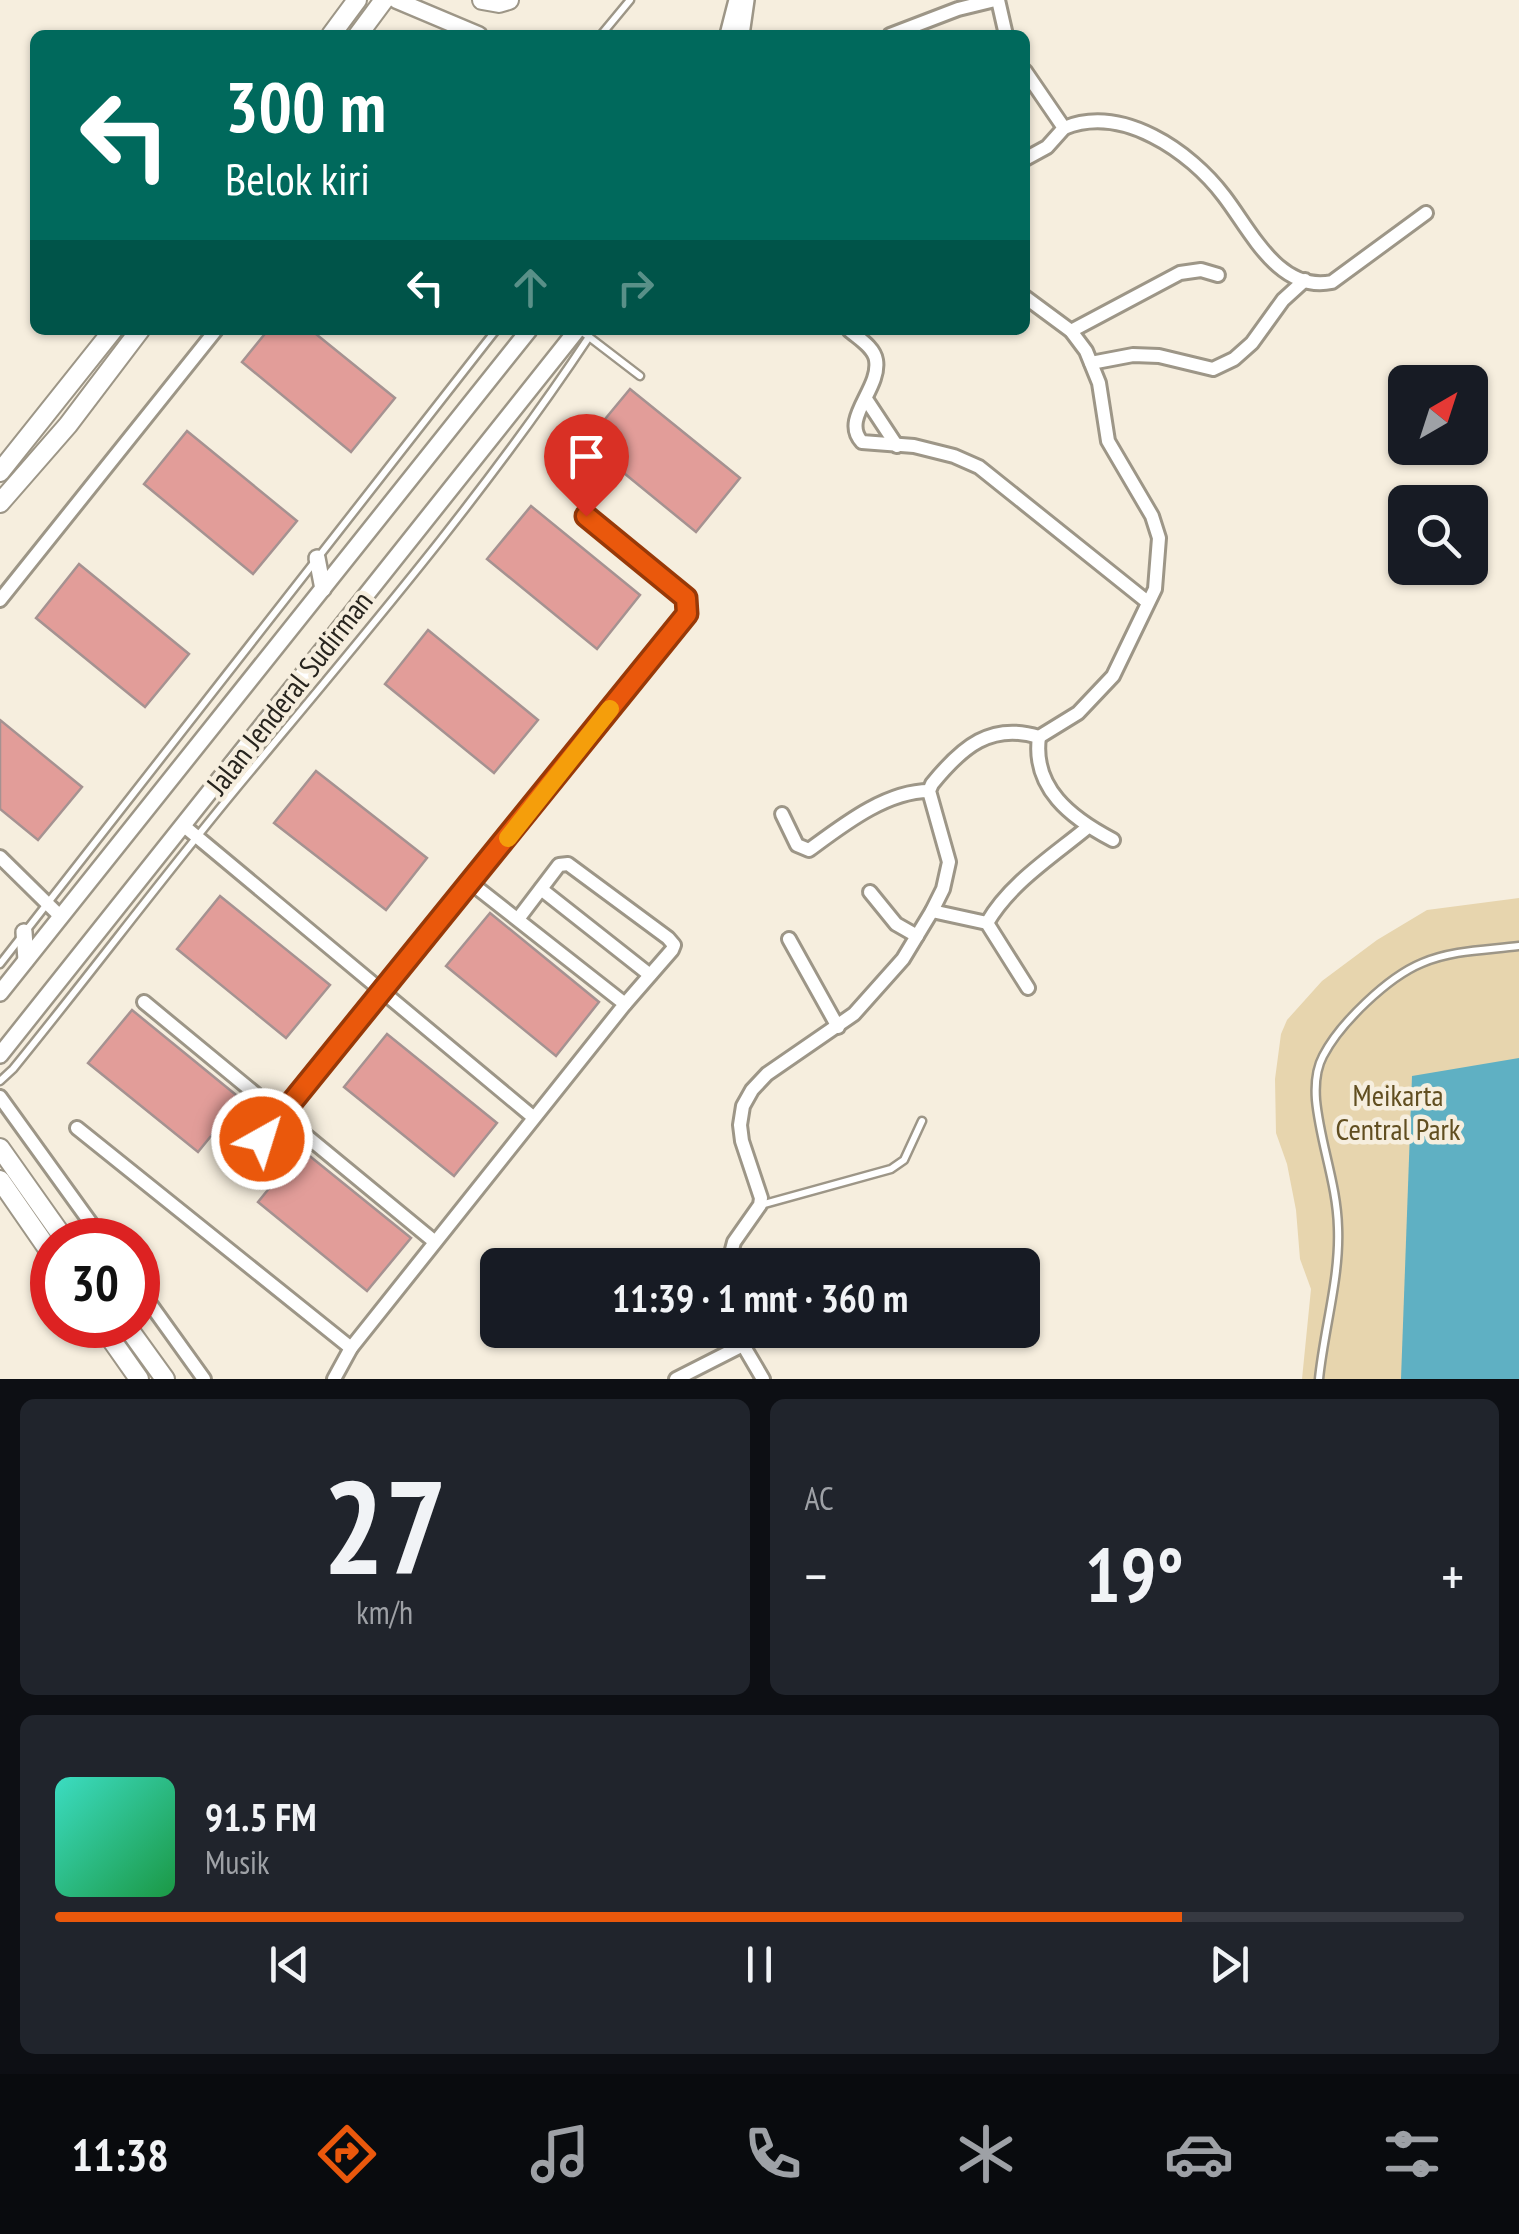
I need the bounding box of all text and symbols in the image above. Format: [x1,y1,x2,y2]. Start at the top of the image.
text: 300 m [225,61,386,151]
icon: left [60,70,190,200]
text: Belok kiri [225,149,370,207]
icon: left [398,260,453,315]
icon: ahead [503,260,558,315]
icon: right [608,260,663,315]
north arrow [1388,365,1488,465]
map controls [1388,365,1488,585]
pin [544,414,629,517]
icon: arrive [559,429,614,484]
button: search [1388,485,1488,585]
street label: Jalan Jenderal Sudirman [197,582,380,802]
park label: Meikarta Central Park [1336,1075,1461,1148]
position arrow [210,1087,314,1191]
speed limit sign: 30 [30,1218,160,1348]
text: 11:39 · 1 mnt · 360 m [612,1273,908,1322]
text: 27 [323,1442,447,1610]
text: AC [805,1477,834,1519]
text: 19° [1085,1526,1184,1623]
text: − [805,1540,827,1611]
text: + [1441,1540,1464,1611]
text: km/h [356,1591,413,1633]
text: 91.5 FM [205,1792,317,1841]
text: Musik [205,1841,269,1883]
icon: previous [262,1937,317,1992]
icon: pause [732,1937,787,1992]
icon: next [1202,1937,1257,1992]
icon: directions [312,2119,382,2189]
icon: music [525,2119,595,2189]
icon: phone [738,2119,808,2189]
icon: climate [951,2119,1021,2189]
icon: car [1164,2119,1234,2189]
icon: filters [1377,2119,1447,2189]
text: 11:38 [72,2125,169,2183]

